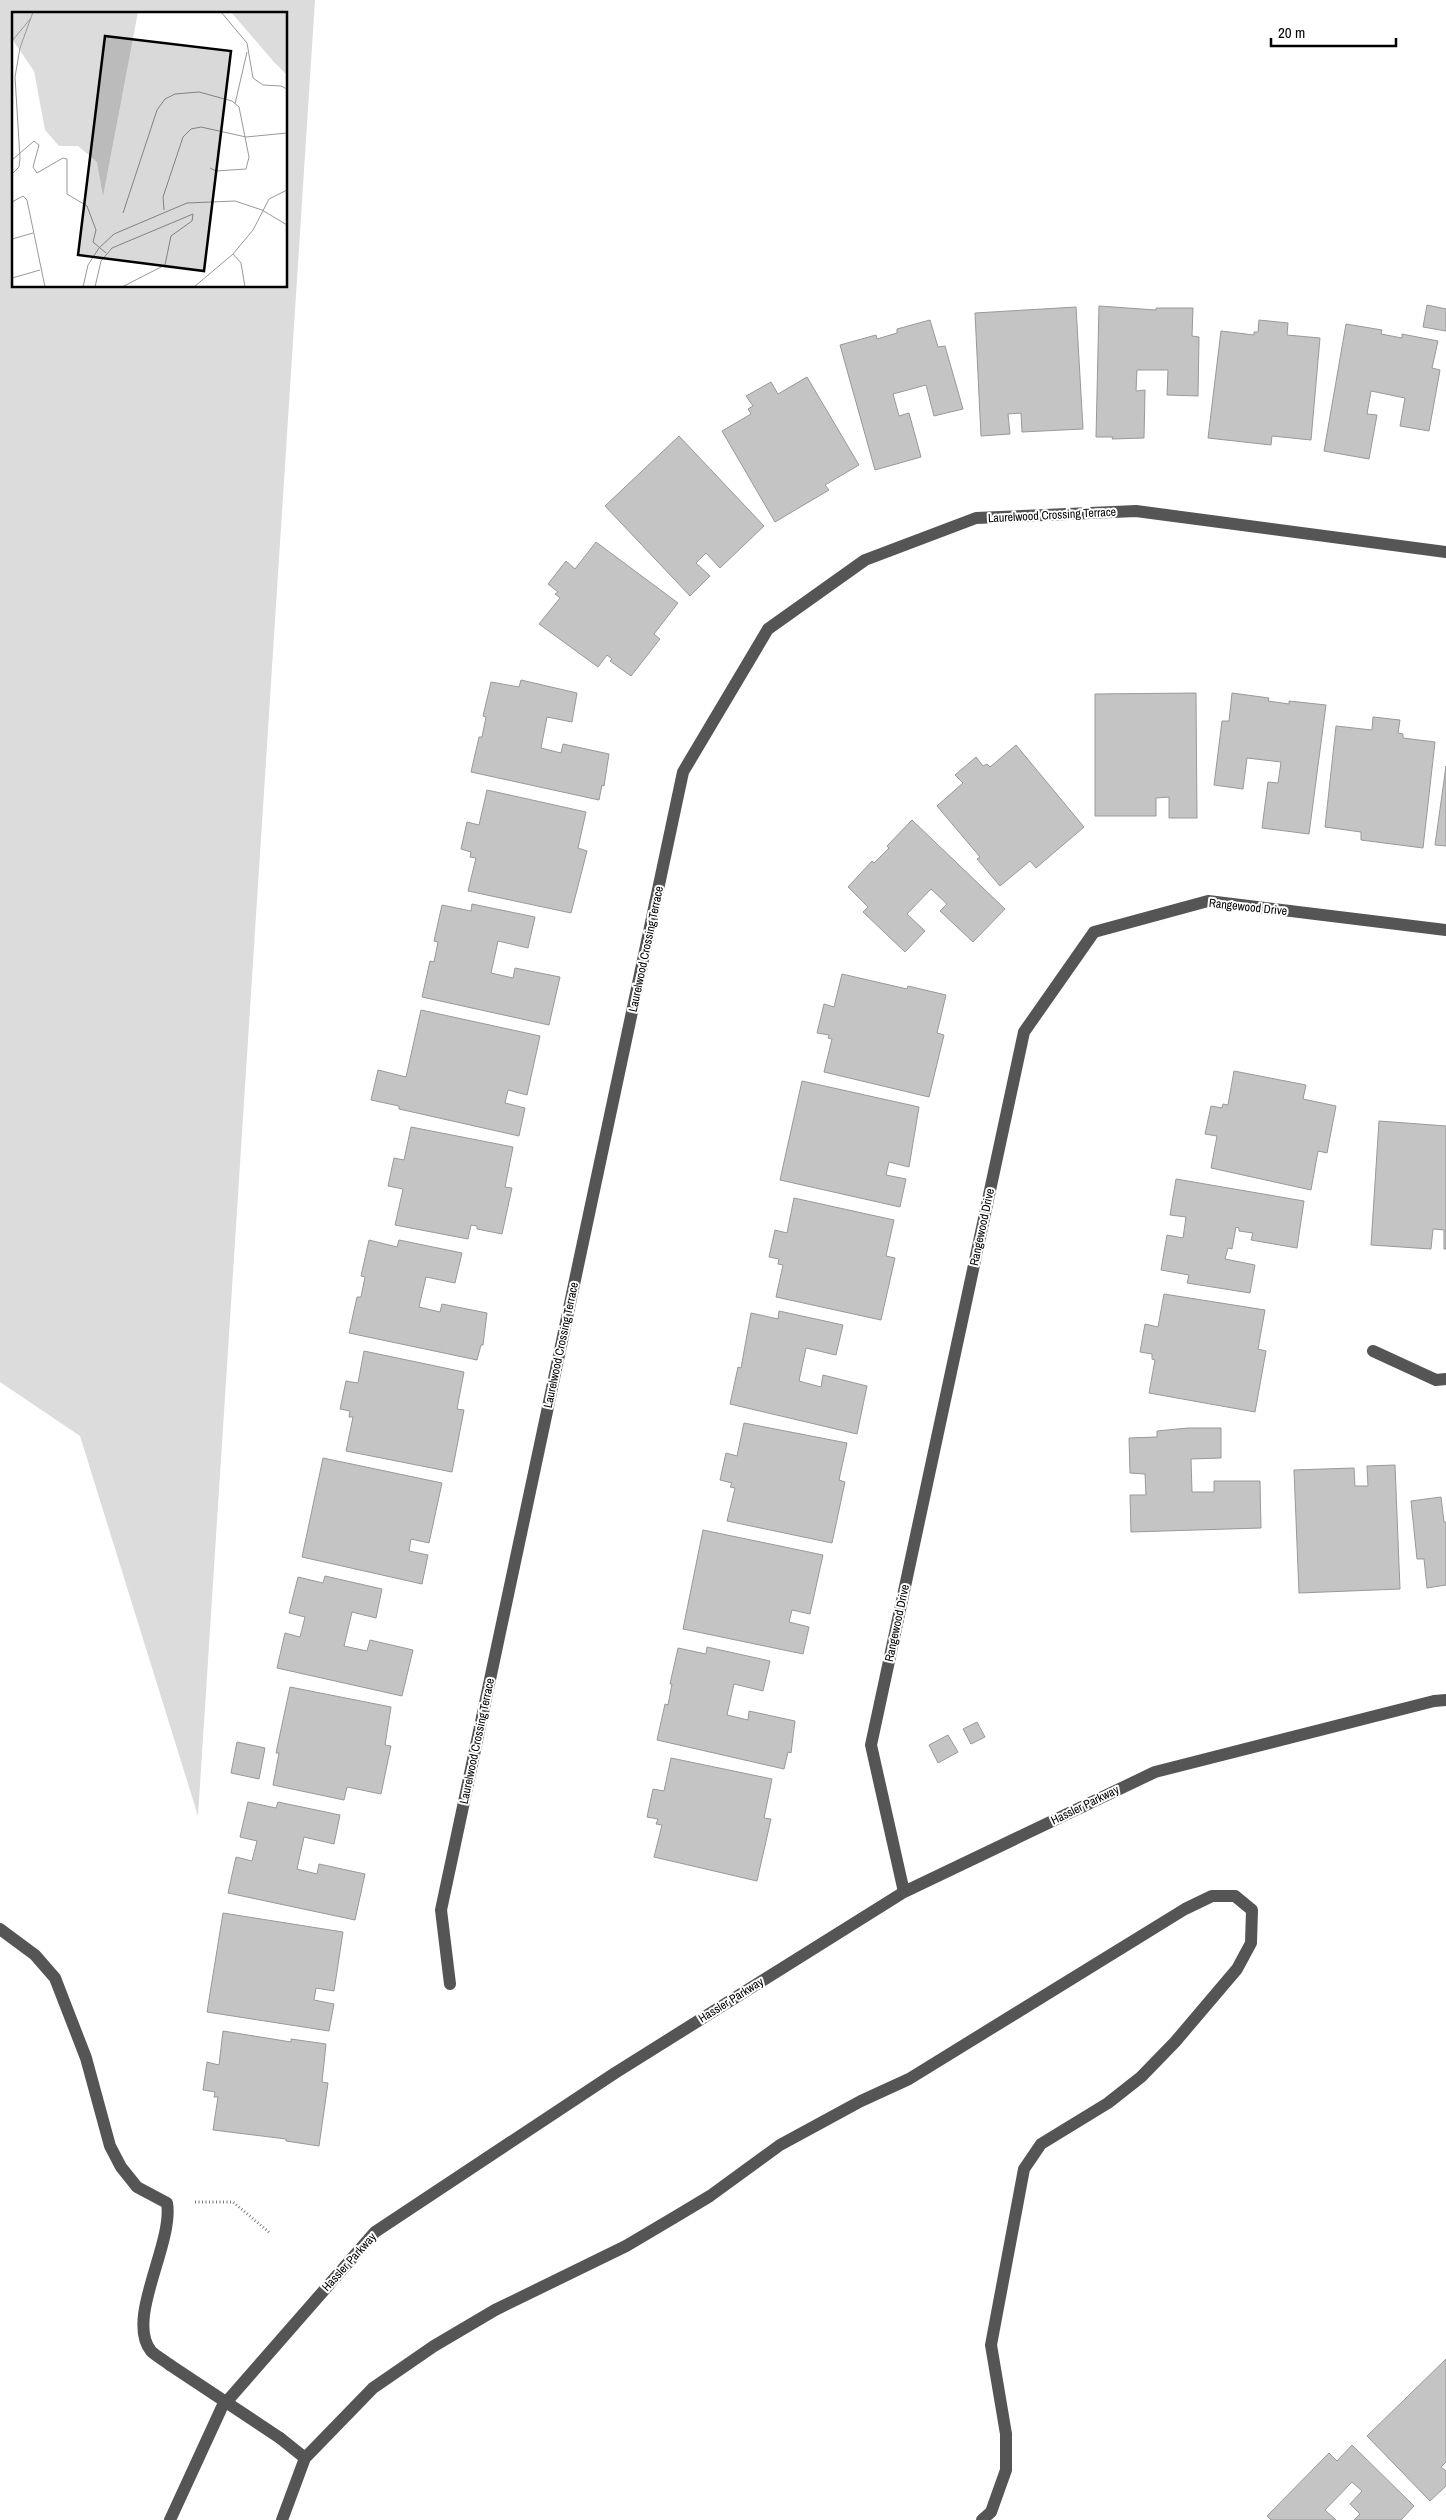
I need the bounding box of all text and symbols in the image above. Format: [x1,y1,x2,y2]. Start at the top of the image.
inset map [12,12,288,288]
scale bar [1271,15,1396,47]
text: 20 m [1278,22,1305,43]
street label: Laurelwood Crossing Terrace [987,504,1117,526]
street label: Laurelwood Crossing Terrace [625,885,667,1013]
street label: Rangewood Drive [1208,895,1288,919]
street label: Rangewood Drive [966,1187,998,1267]
street label: Laurelwood Crossing Terrace [540,1281,582,1409]
street label: Rangewood Drive [881,1583,913,1663]
street label: Laurelwood Crossing Terrace [456,1677,498,1805]
street label: Hassler Parkway [1048,1782,1122,1828]
street label: Hassler Parkway [695,1974,767,2026]
street label: Hassler Parkway [318,2229,380,2295]

